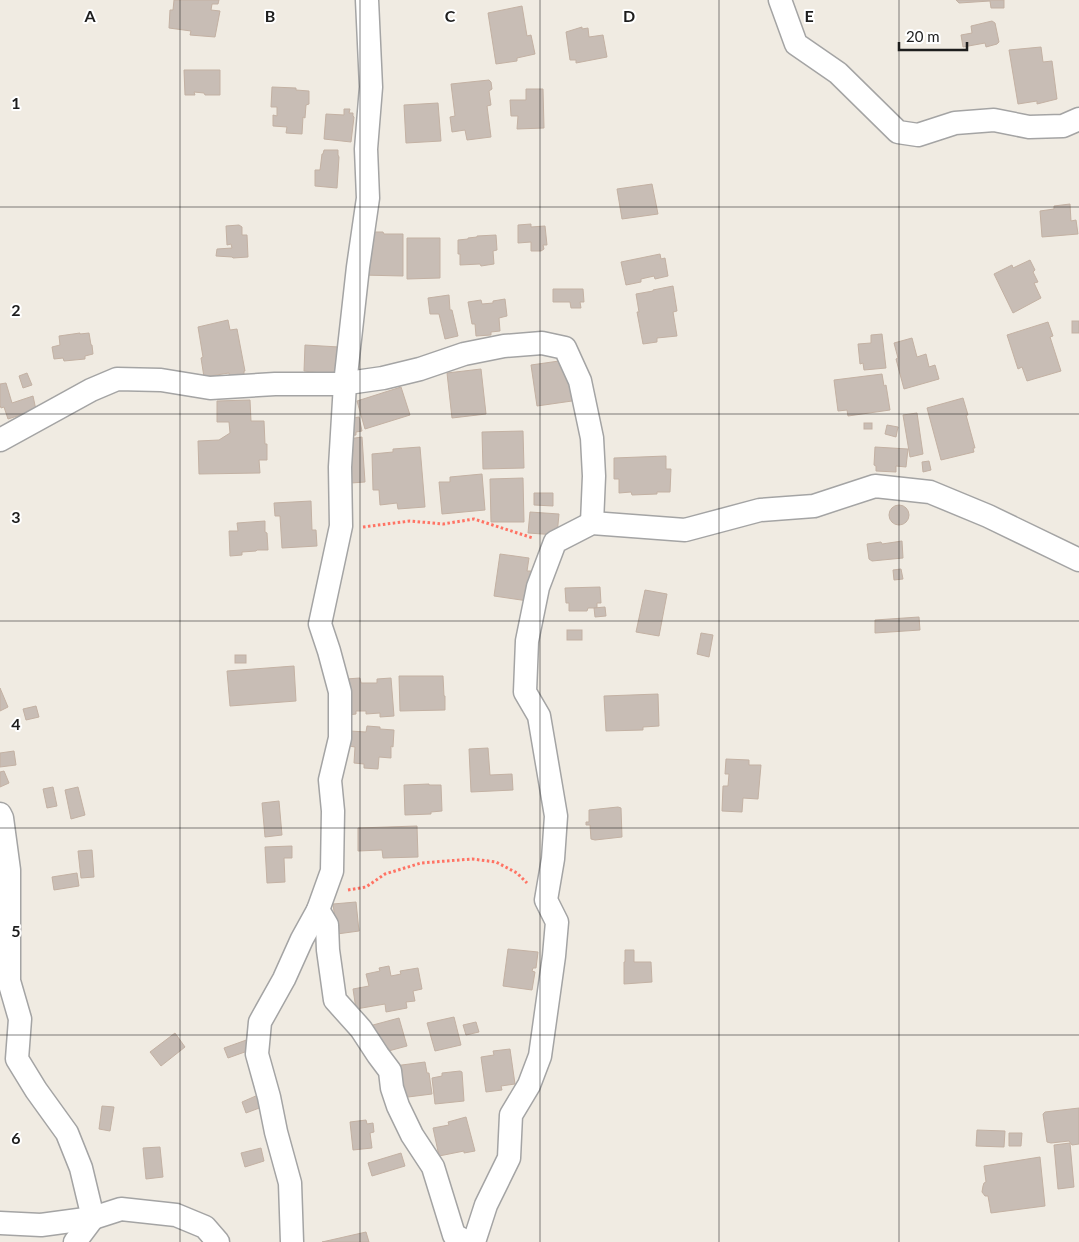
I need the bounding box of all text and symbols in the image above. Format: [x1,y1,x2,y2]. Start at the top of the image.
text: A [83,6,96,25]
text: B [265,6,275,25]
text: C [445,6,456,25]
text: D [623,6,635,25]
text: E [804,6,814,25]
scale bar [899,20,966,52]
text: 20 m [906,27,940,45]
text: 1 [11,93,21,112]
text: 2 [11,300,21,319]
text: 3 [11,507,21,526]
text: 4 [11,714,21,733]
text: 5 [11,921,21,940]
text: 6 [11,1128,21,1147]

